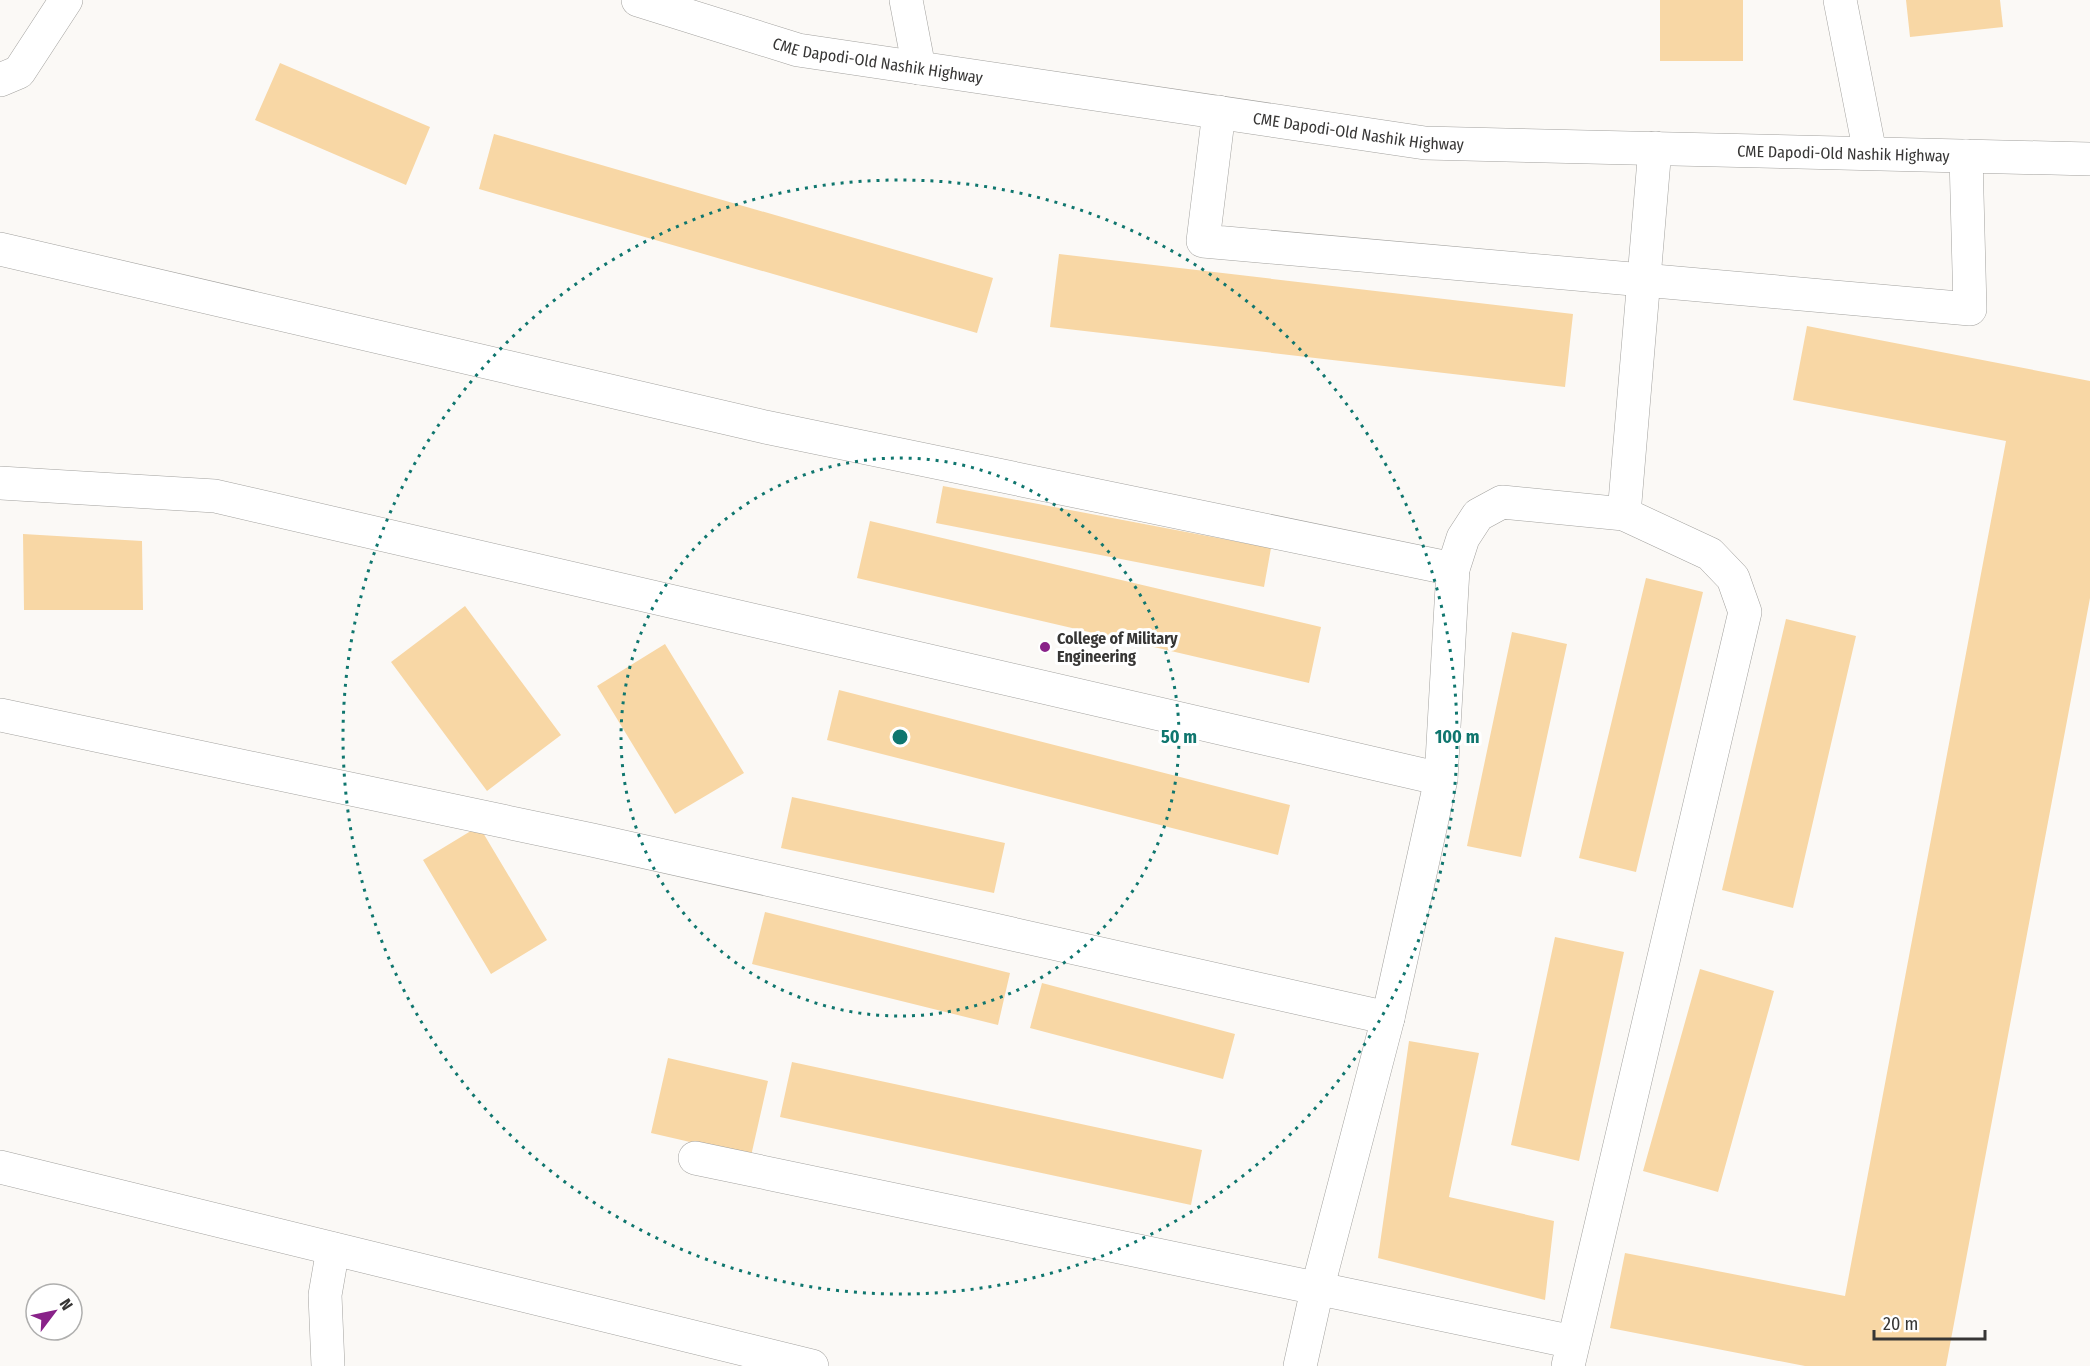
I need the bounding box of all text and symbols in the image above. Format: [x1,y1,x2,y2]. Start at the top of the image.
street label: CME Dapodi-Old Nashik Highway [770,33,985,87]
street label: CME Dapodi-Old Nashik Highway [1252,108,1465,153]
street label: CME Dapodi-Old Nashik Highway [1737,141,1951,165]
place label: College of Military Engineering [1057,629,1178,666]
marker: College of Military Engineering [1038,640,1052,654]
text: 50 m [1161,726,1197,748]
text: 100 m [1435,726,1479,748]
centre of rings [890,727,910,747]
north arrow [24,1282,84,1342]
text: N [56,1295,77,1313]
scale bar [1874,1303,1985,1341]
text: 20 m [1883,1313,1918,1335]

